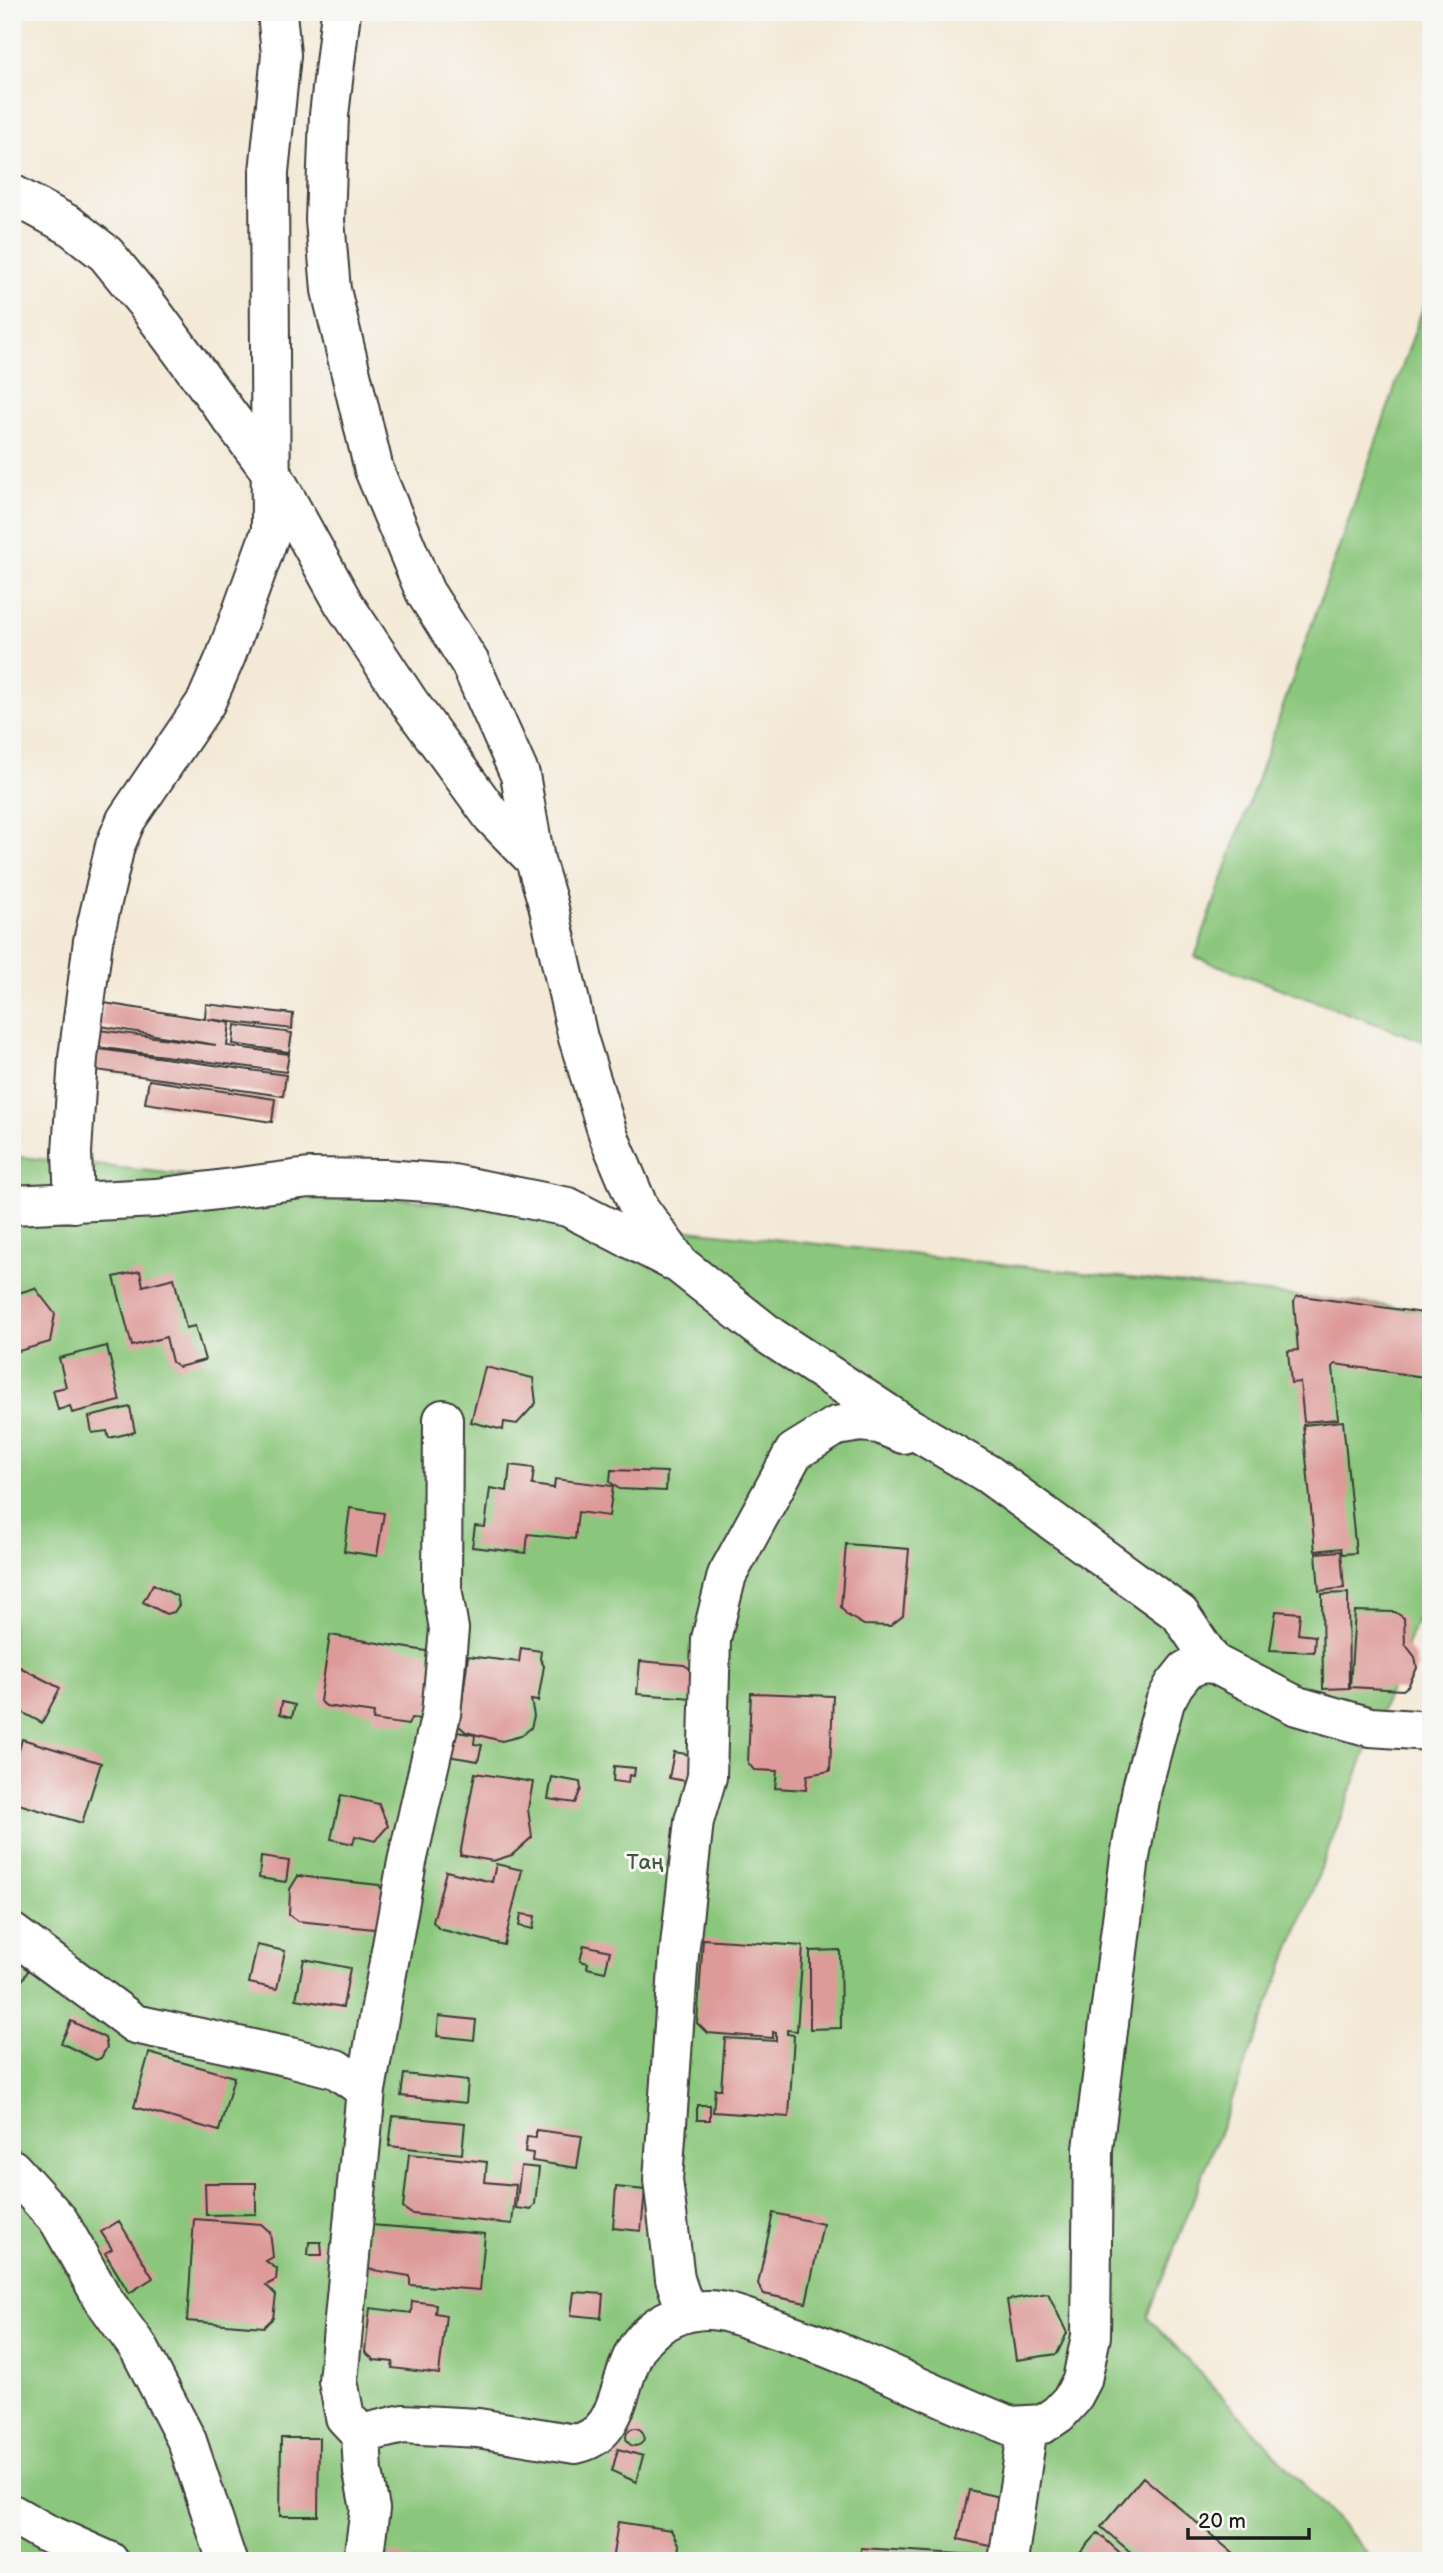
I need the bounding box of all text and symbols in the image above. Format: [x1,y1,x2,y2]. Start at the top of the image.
park label: Таң [627,1850,663,1875]
scale bar [1188,2496,1308,2540]
text: 20 m [1198,2509,1246,2534]

